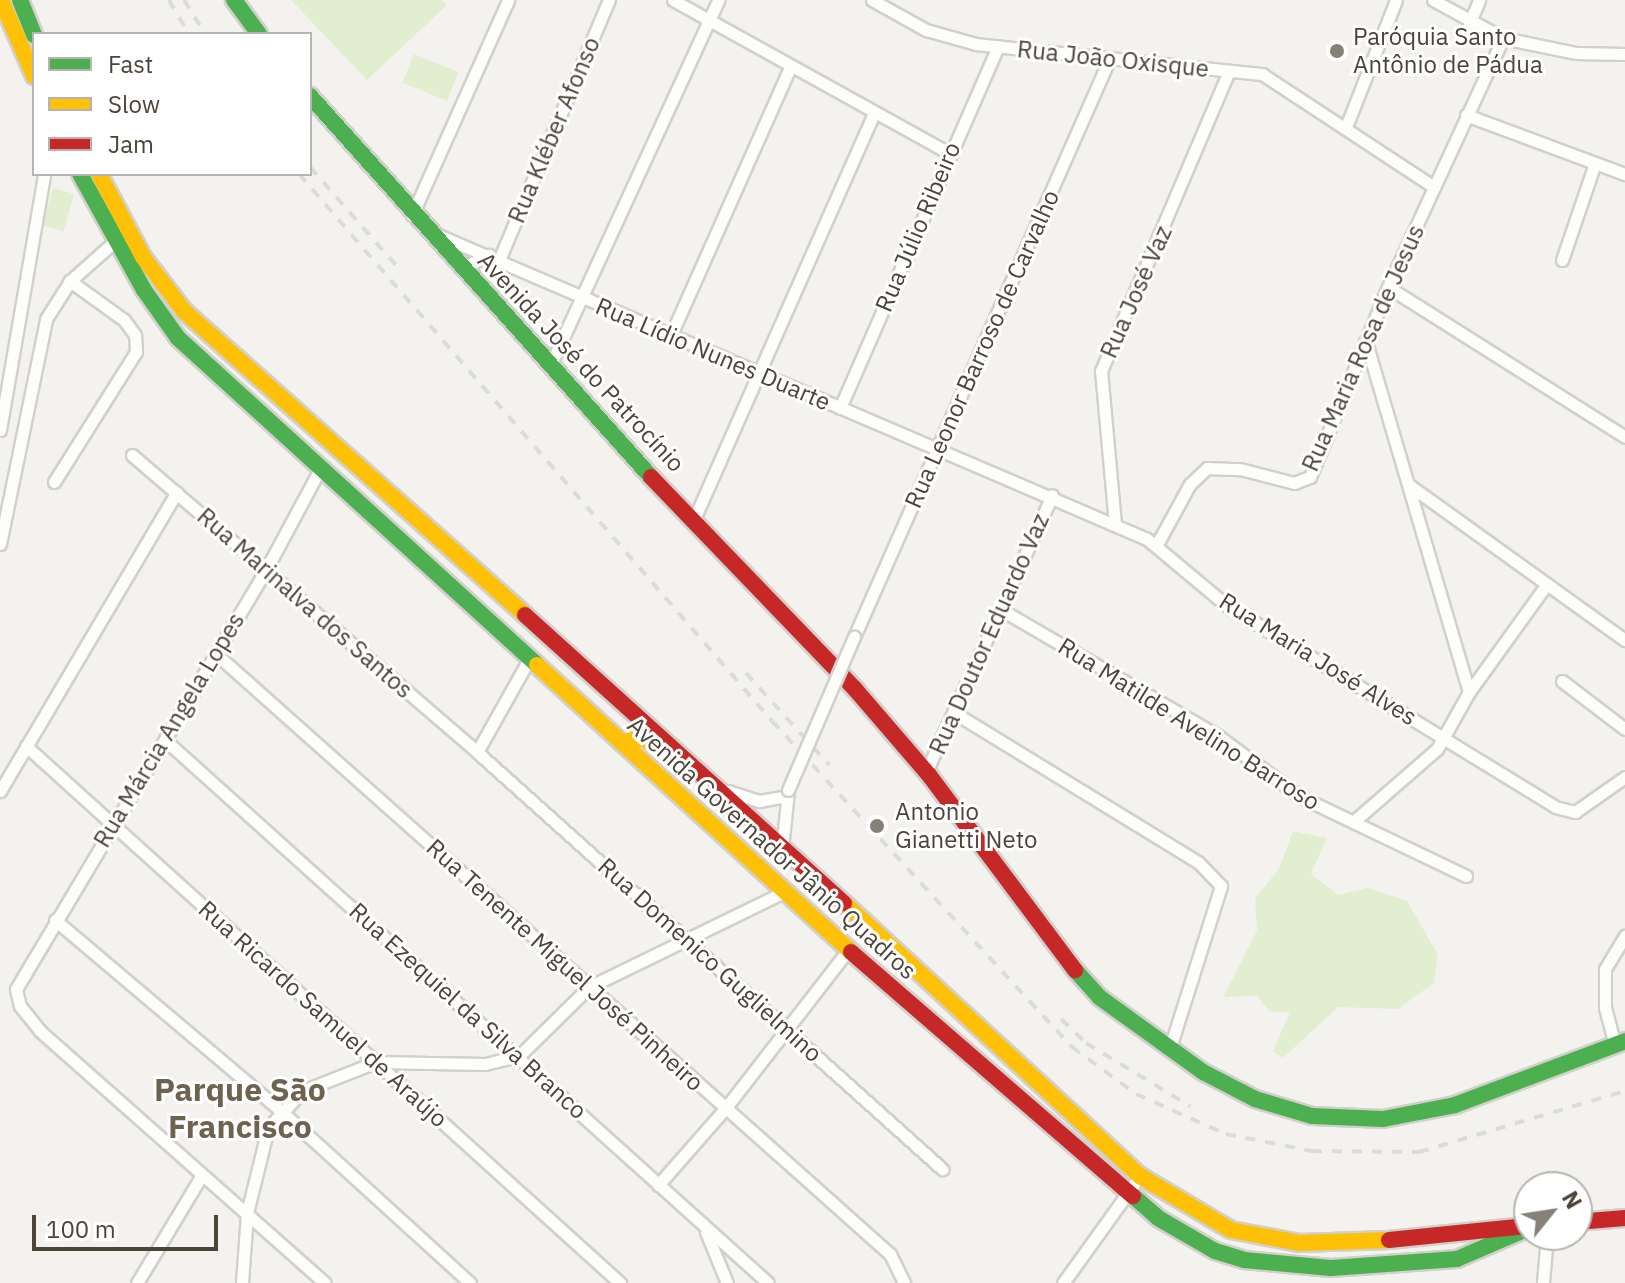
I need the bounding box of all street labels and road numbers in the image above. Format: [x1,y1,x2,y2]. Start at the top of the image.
street label: Rua Kléber Afonso [502,33,606,227]
street label: Rua João Oxisque [1016,35,1210,83]
street label: Rua Júlio Ribeiro [869,138,967,316]
street label: Rua Leonor Barroso de Carvalho [899,185,1065,513]
street label: Rua Maria Rosa de Jesus [1296,220,1430,476]
street label: Rua José Vaz [1094,221,1178,363]
street label: Avenida José do Patrocínio [472,246,690,478]
street label: Rua Lídio Nunes Duarte [591,291,835,417]
street label: Rua Marinalva dos Santos [191,502,419,704]
street label: Rua Doutor Eduardo Vaz [923,509,1055,759]
street label: Rua Maria José Alves [1214,587,1422,731]
street label: Rua Márcia Angela Lopes [87,607,251,853]
street label: Rua Matilde Avelino Barroso [1053,632,1325,816]
street label: Avenida Governador Jânio Quadros [622,711,922,985]
street label: Rua Tenente Miguel José Pinheiro [421,833,709,1097]
street label: Rua Domenico Guglielmino [592,852,828,1068]
street label: Rua Ricardo Samuel de Araújo [193,895,453,1133]
street label: Rua Ezequiel da Silva Branco [343,897,593,1125]

